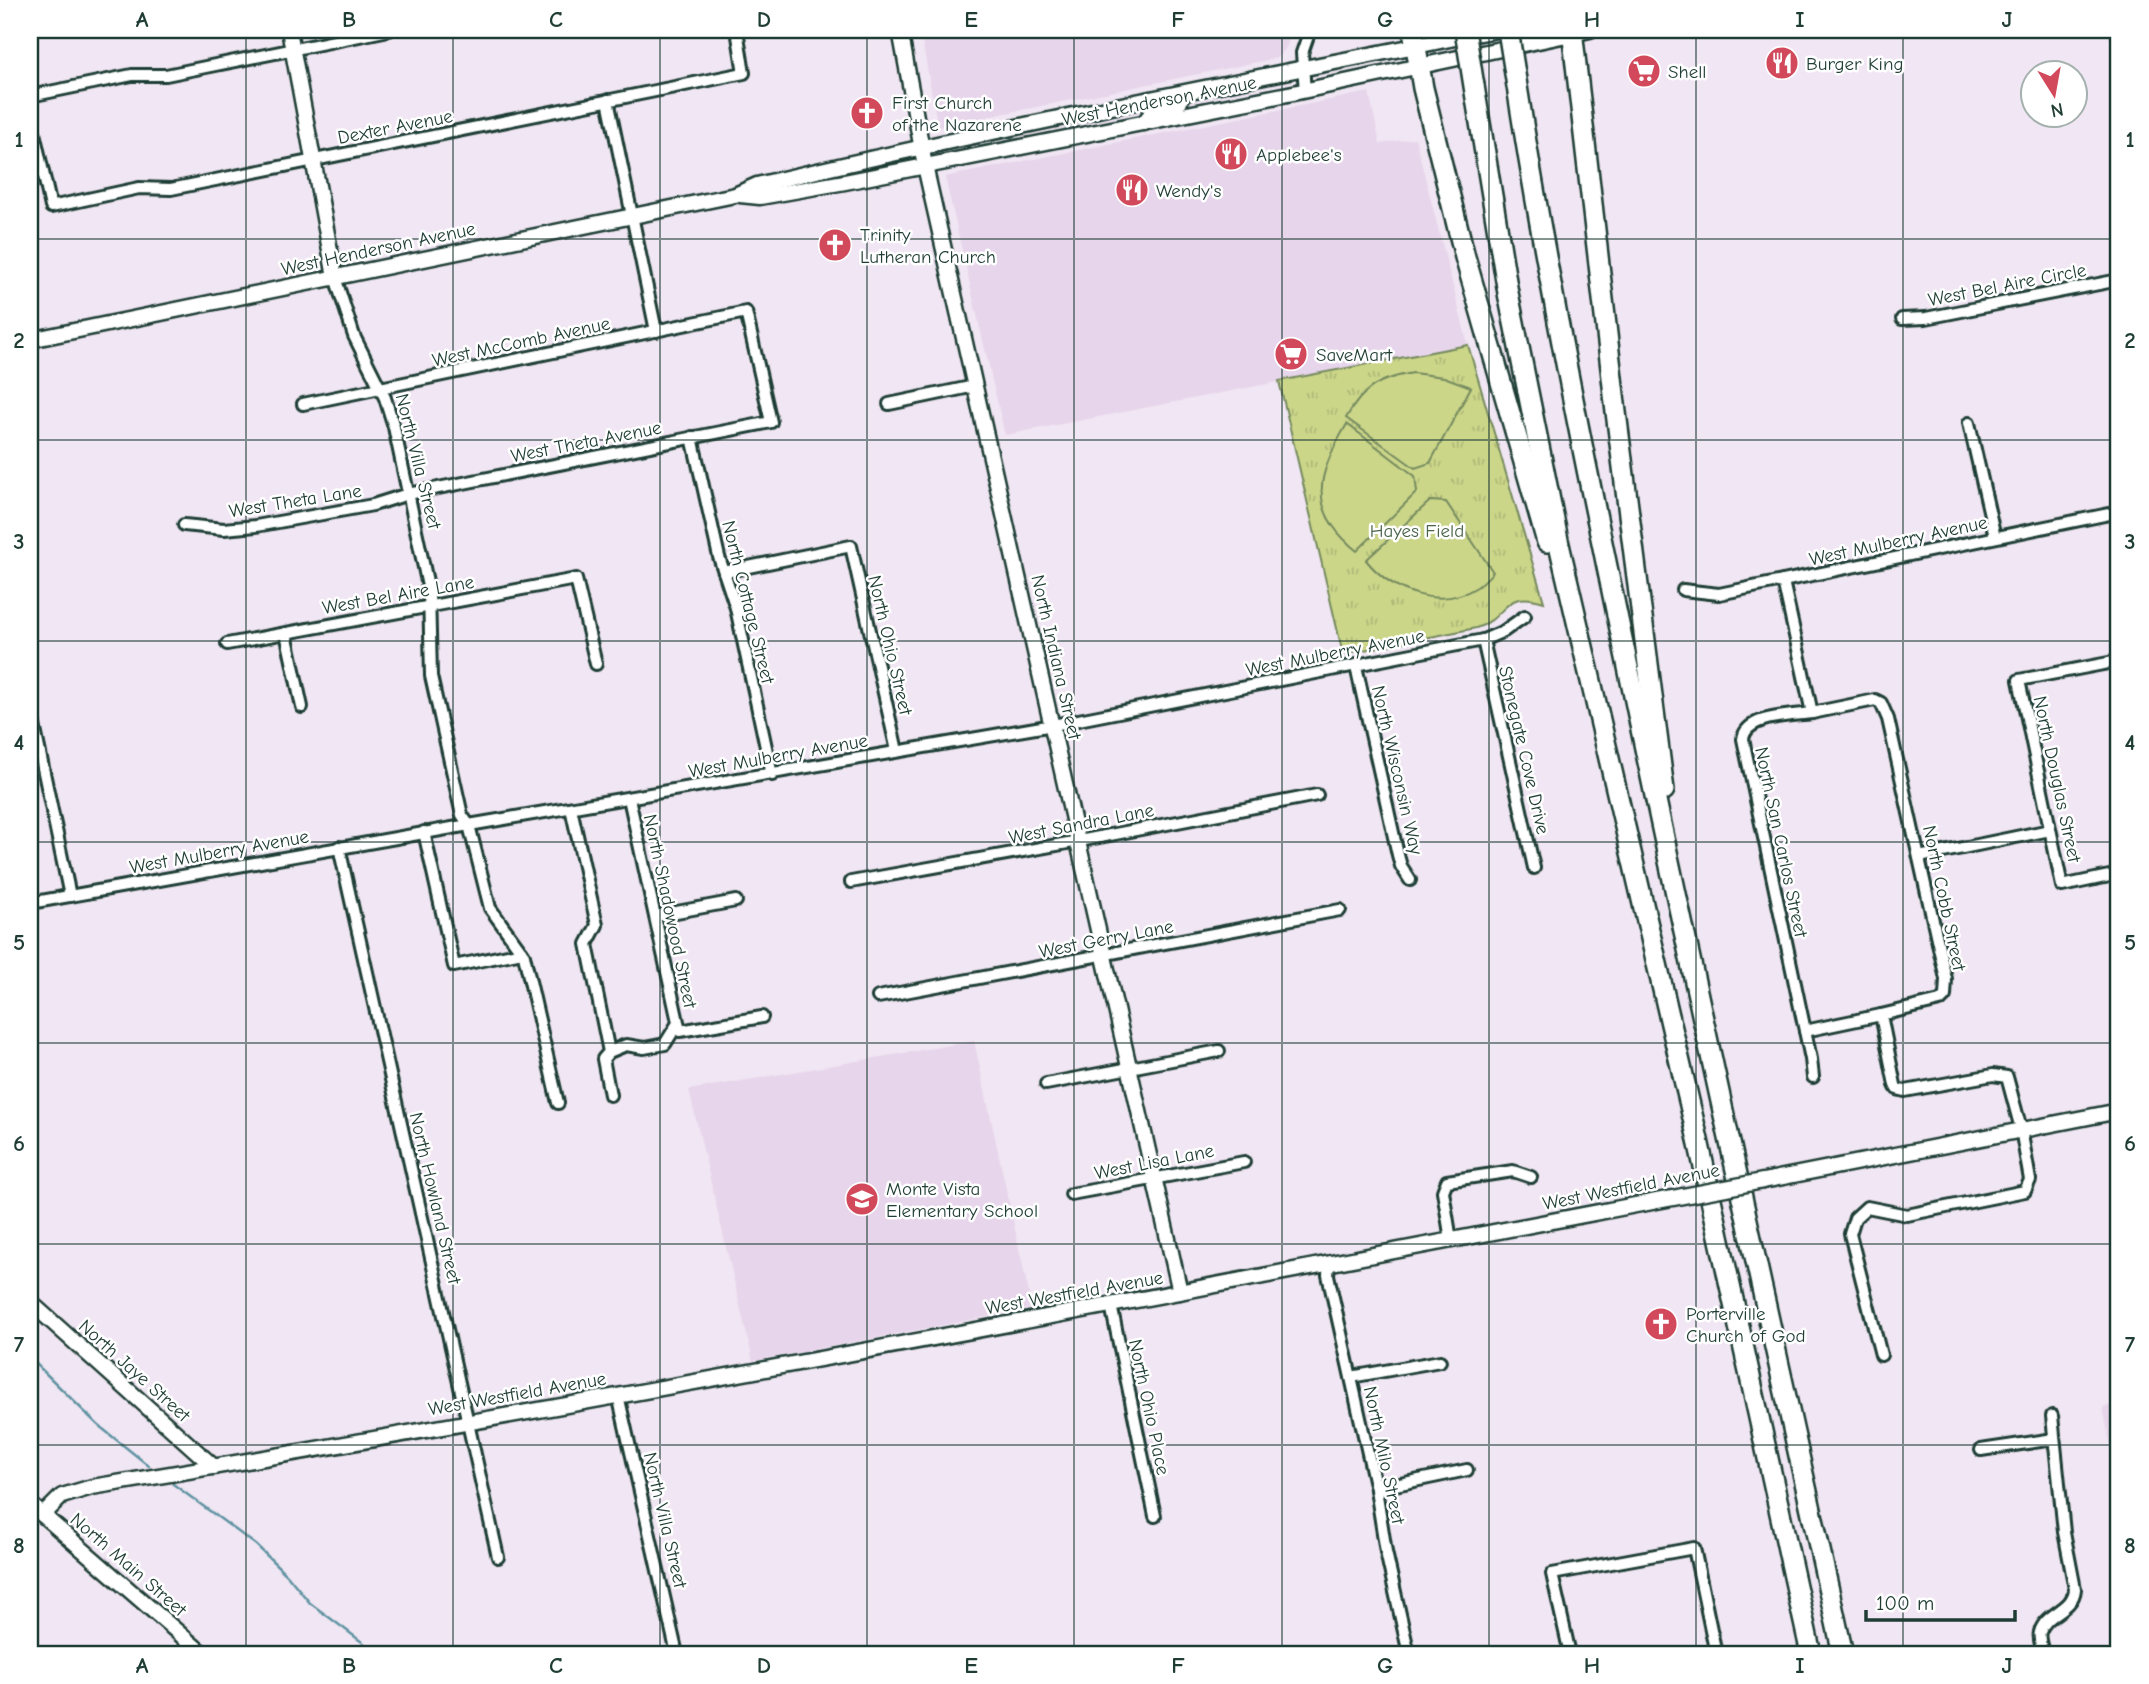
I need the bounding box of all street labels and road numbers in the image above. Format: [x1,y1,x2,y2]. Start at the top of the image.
street label: West Henderson Avenue [1060,71,1258,131]
street label: Dexter Avenue [336,105,455,149]
street label: West Henderson Avenue [279,218,477,280]
street label: West Bel Aire Circle [1926,259,2088,311]
street label: West McComb Avenue [430,312,612,372]
street label: North Villa Street [391,391,446,532]
street label: West Theta Avenue [509,417,663,467]
street label: West Theta Lane [227,480,363,522]
street label: West Mulberry Avenue [1807,511,1989,571]
street label: North Cottage Street [717,518,779,687]
street label: West Bel Aire Lane [321,571,476,619]
street label: North Ohio Street [863,573,917,718]
street label: North Indiana Street [1026,573,1086,742]
street label: West Mulberry Avenue [1244,625,1426,681]
street label: Stonegate Cove Drive [1494,664,1554,836]
street label: North Wisconsin Way [1367,683,1427,857]
street label: North Douglas Street [2029,694,2086,865]
street label: West Mulberry Avenue [687,729,870,783]
street label: North San Carlos Street [1750,745,1812,940]
street label: West Sandra Lane [1007,799,1156,849]
street label: North Shadowood Street [639,812,701,1011]
street label: North Cobb Street [1918,824,1970,973]
street label: West Mulberry Avenue [128,825,311,879]
street label: West Gerry Lane [1037,915,1175,963]
street label: North Howland Street [405,1110,466,1287]
street label: West Lisa Lane [1093,1140,1216,1184]
street label: West Westfield Avenue [1541,1159,1722,1215]
street label: West Westfield Avenue [984,1267,1165,1319]
street label: North Jaye Street [74,1315,195,1427]
street label: North Ohio Place [1124,1337,1174,1477]
street label: West Westfield Avenue [427,1368,608,1420]
street label: North Milo Street [1359,1384,1409,1527]
street label: North Villa Street [639,1450,691,1591]
street label: North Main Street [66,1508,191,1621]

